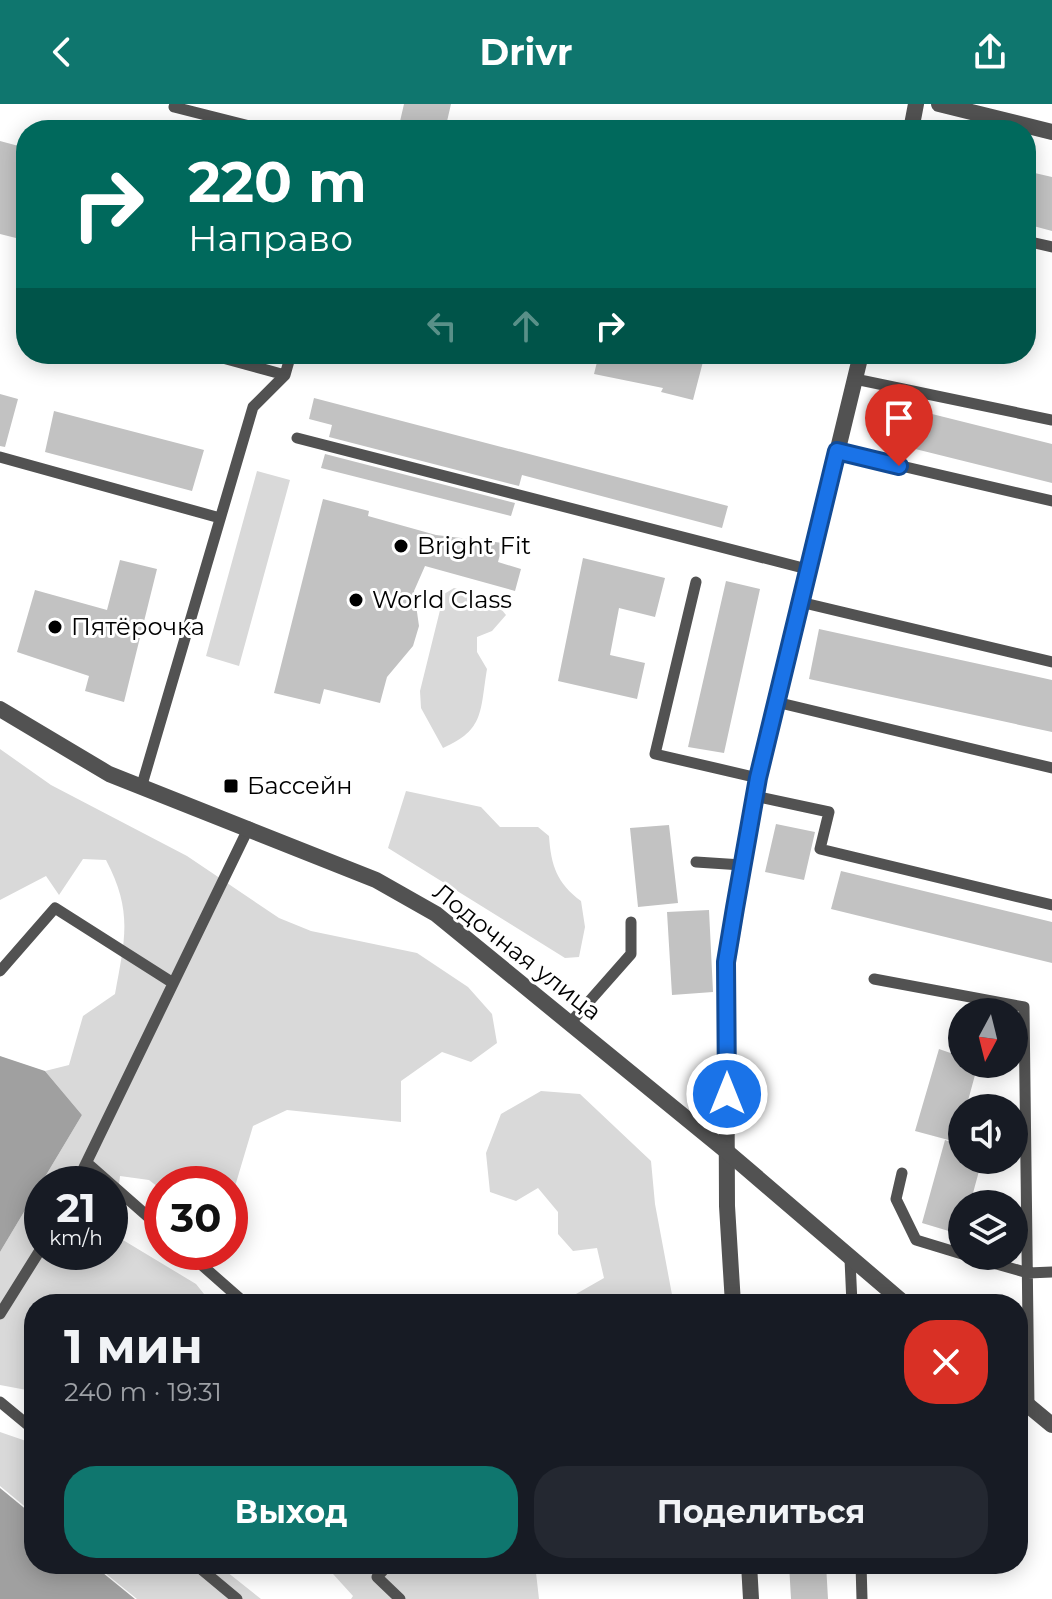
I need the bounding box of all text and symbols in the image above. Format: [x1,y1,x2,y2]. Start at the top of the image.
icon: back [40,30,84,74]
text: Drivr [479,30,573,74]
icon: share [968,30,1012,74]
text: 220 m [188,148,367,216]
icon: right [56,152,160,256]
text: Направо [188,216,353,260]
icon: left [420,304,464,348]
icon: ahead [504,304,548,348]
icon: right [588,304,632,348]
pin [865,384,933,466]
icon: arrive [877,396,921,440]
place label: Bright Fit [417,531,531,560]
marker: Bright Fit [392,537,410,555]
place label: World Class [372,585,512,614]
marker: World Class [347,591,365,609]
place label: Пятёрочка [71,612,205,641]
marker: Пятёрочка [46,618,64,636]
place label: Бассейн [247,771,353,800]
marker: Бассейн [222,777,240,795]
street label: Лодочная улица [428,877,607,1026]
north arrow [948,998,1028,1078]
map controls [948,998,1028,1270]
position arrow [685,1052,769,1136]
button: sound [948,1094,1028,1174]
speed limit sign: 30 [144,1166,248,1270]
text: 21 [56,1183,96,1232]
button: layers [948,1190,1028,1270]
text: km/h [49,1226,103,1250]
text: 1 мин [64,1317,203,1375]
button: close [904,1320,988,1404]
text: 240 m · 19:31 [64,1376,222,1408]
button: Выход [64,1466,518,1558]
button: Поделиться [534,1466,988,1558]

